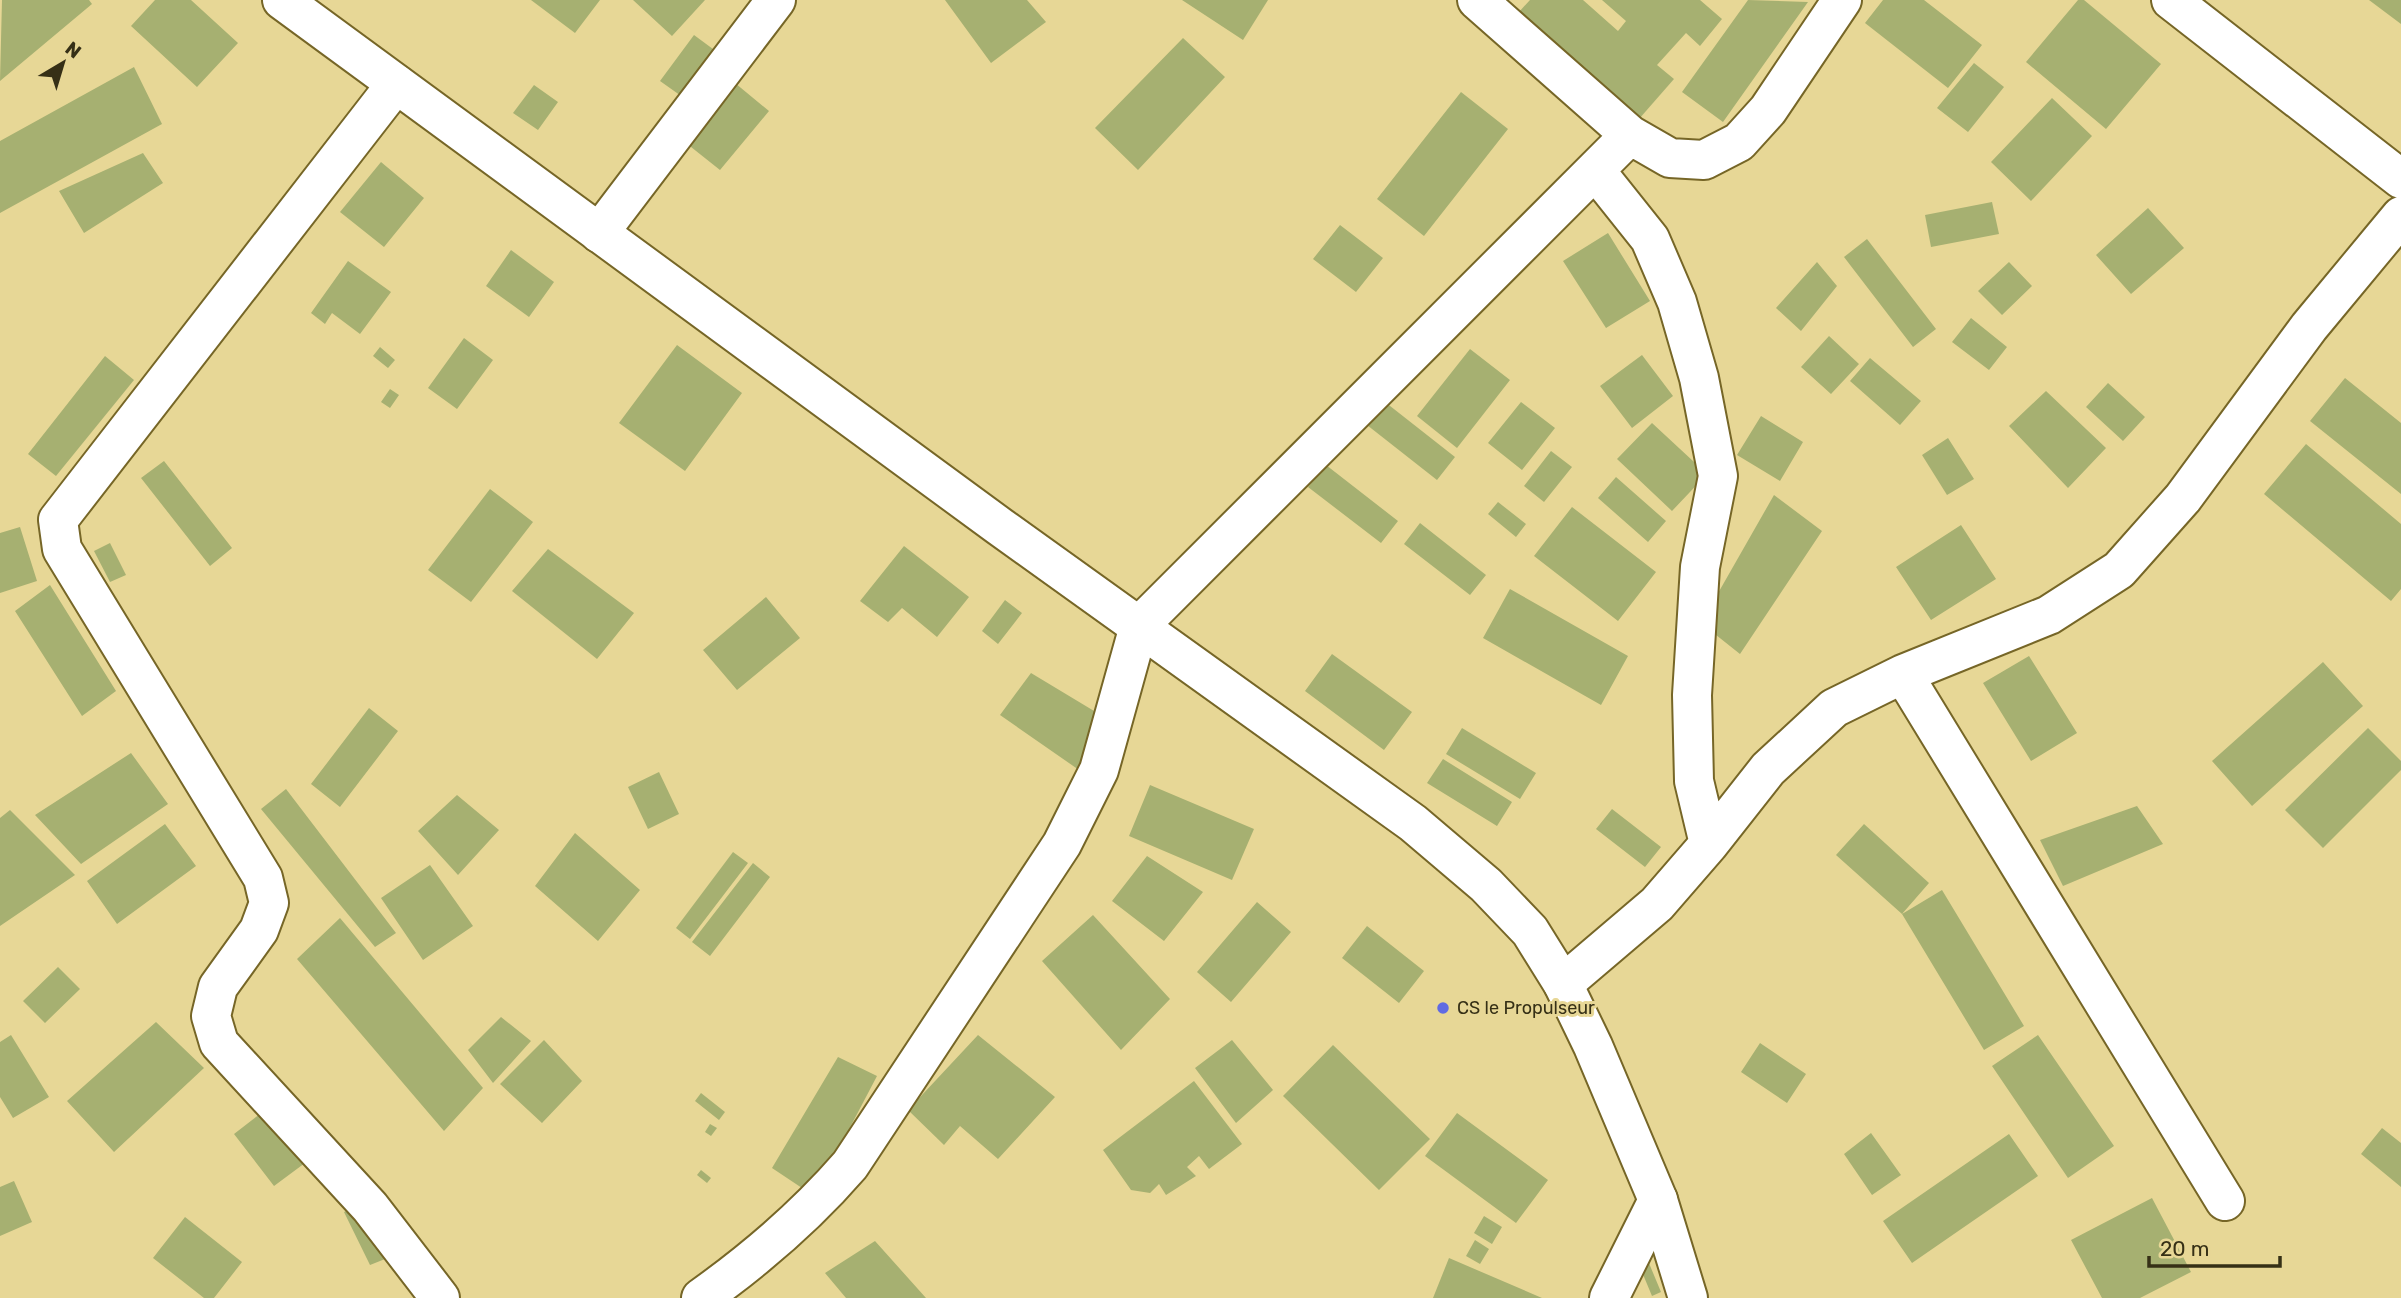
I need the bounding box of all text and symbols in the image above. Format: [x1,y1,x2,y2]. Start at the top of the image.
north arrow [28,28,98,98]
text: N [61,37,86,63]
place label: CS le Propulseur [1457,997,1595,1019]
marker: CS le Propulseur [1435,1000,1451,1016]
scale bar [2149,1224,2280,1268]
text: 20 m [2160,1236,2209,1261]

